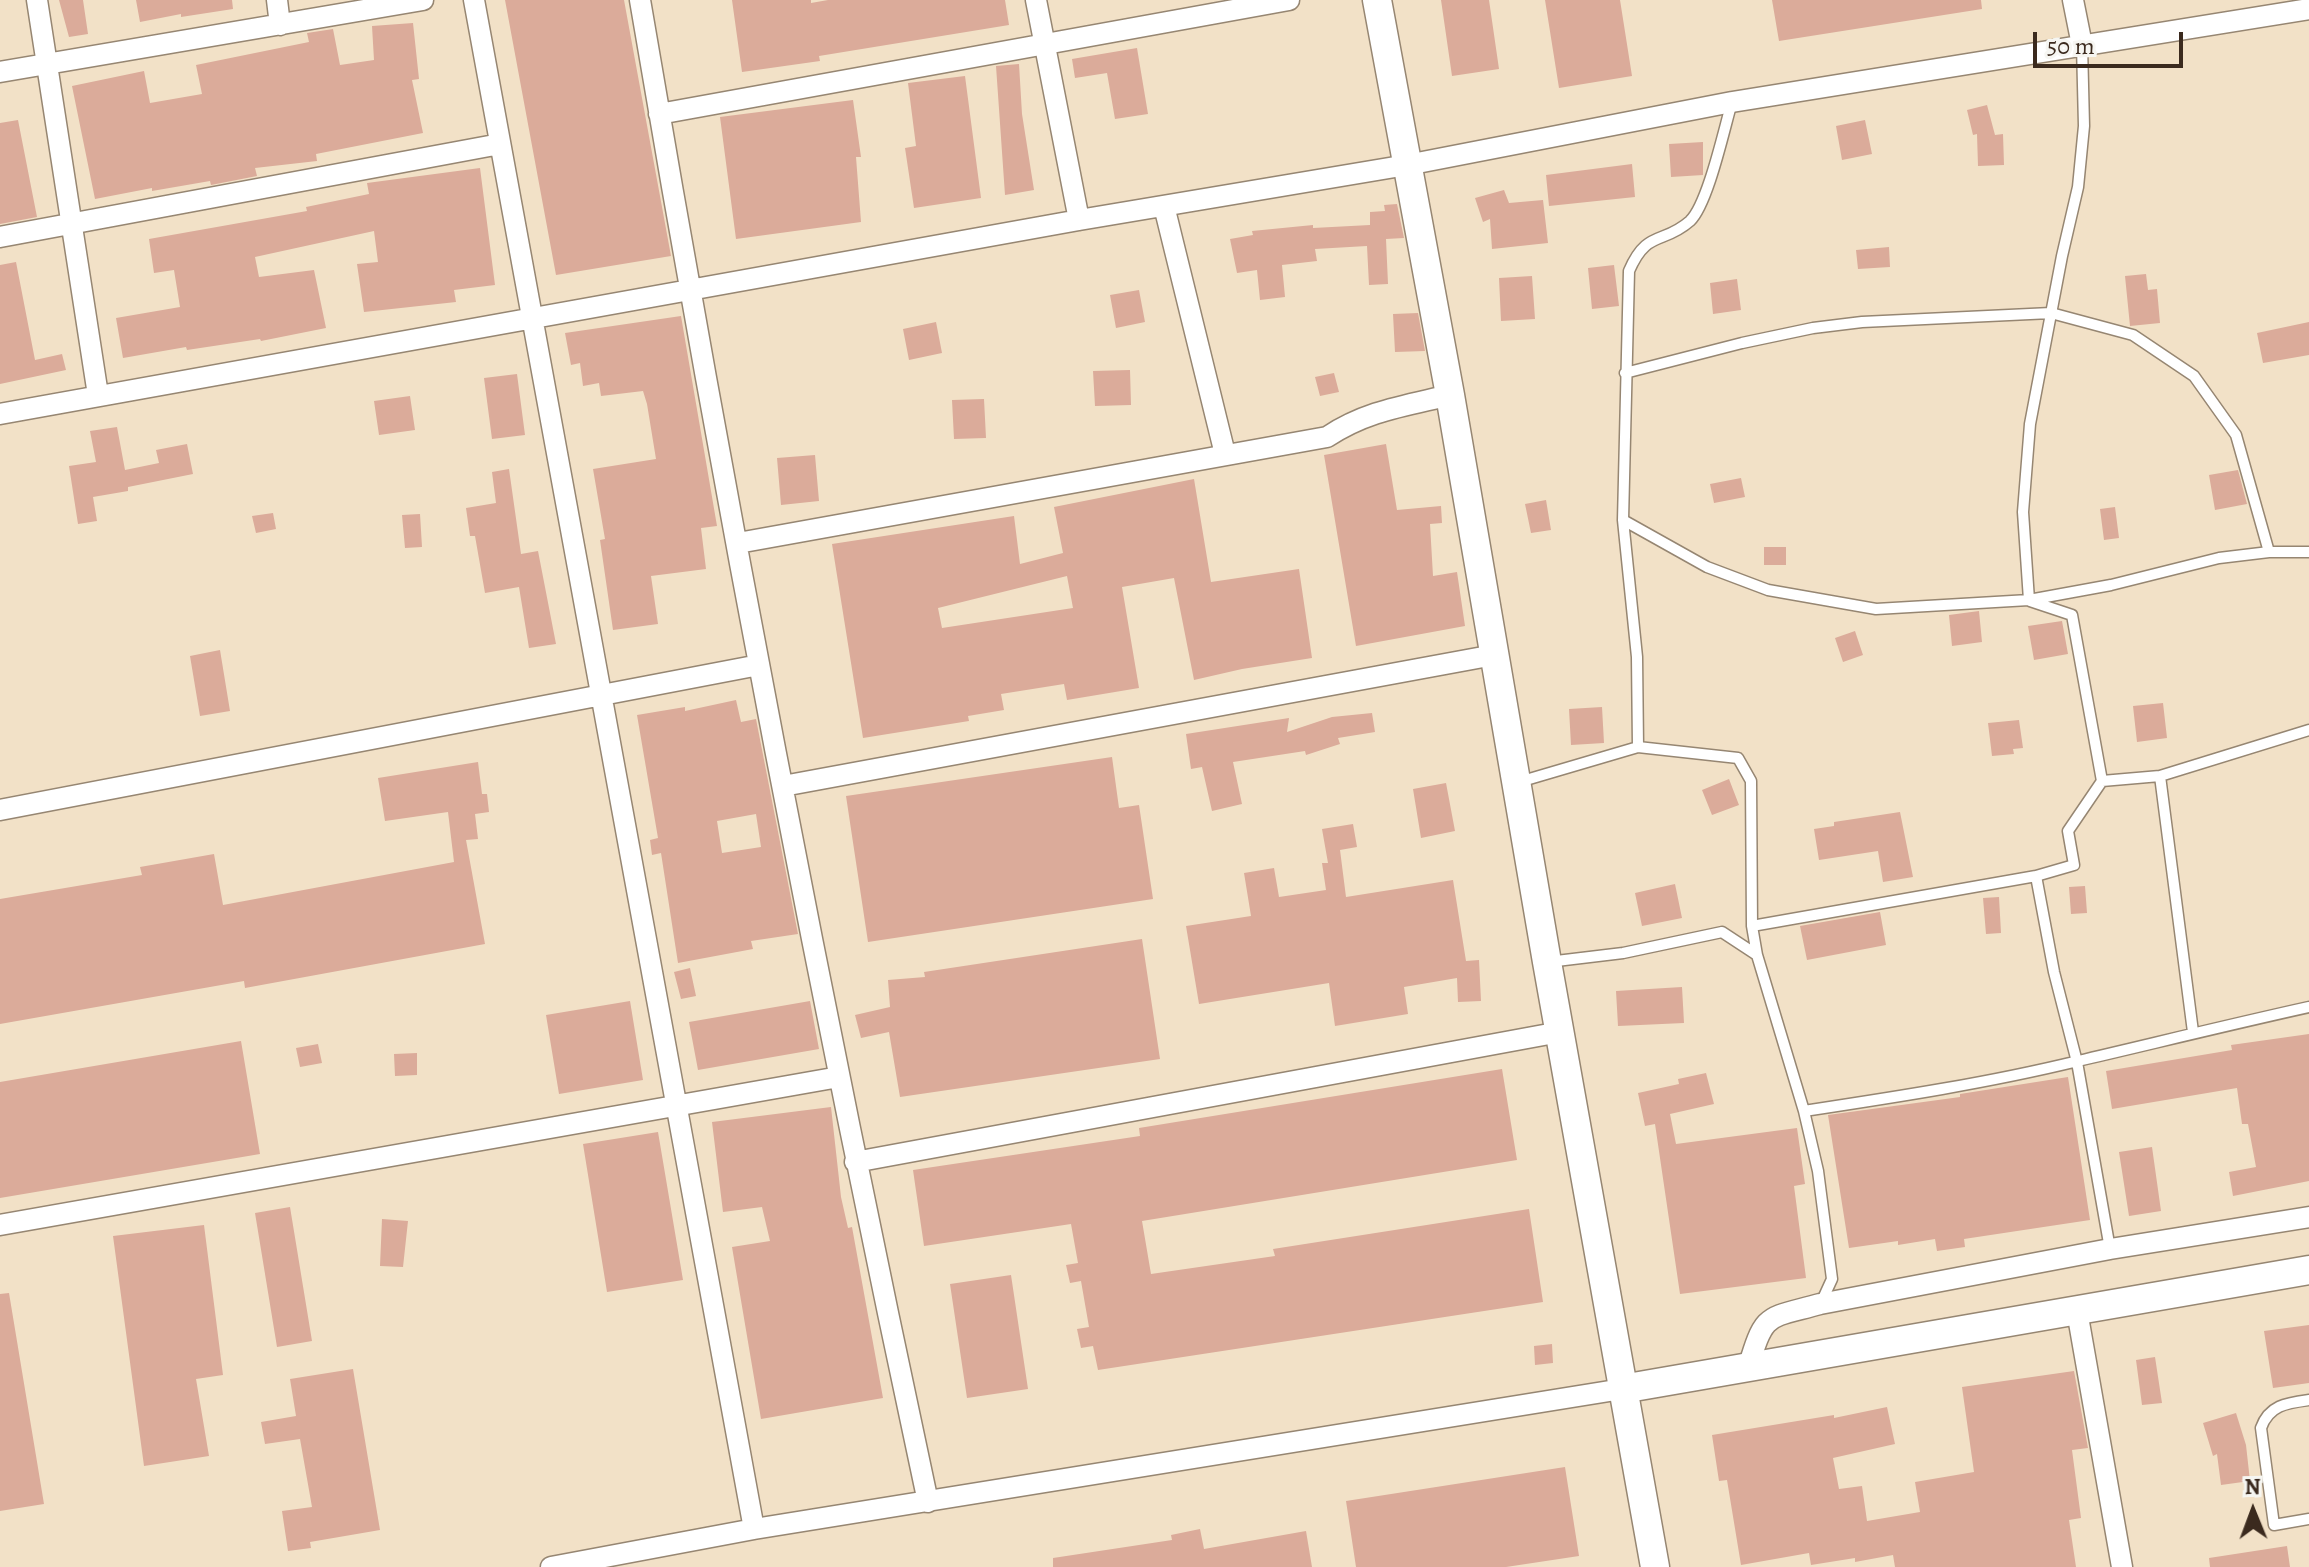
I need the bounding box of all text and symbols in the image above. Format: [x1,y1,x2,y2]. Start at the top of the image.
scale bar [2037,16,2187,66]
text: 50 m [2047,30,2095,62]
north arrow [2213,1471,2293,1551]
text: N [2244,1472,2261,1502]

